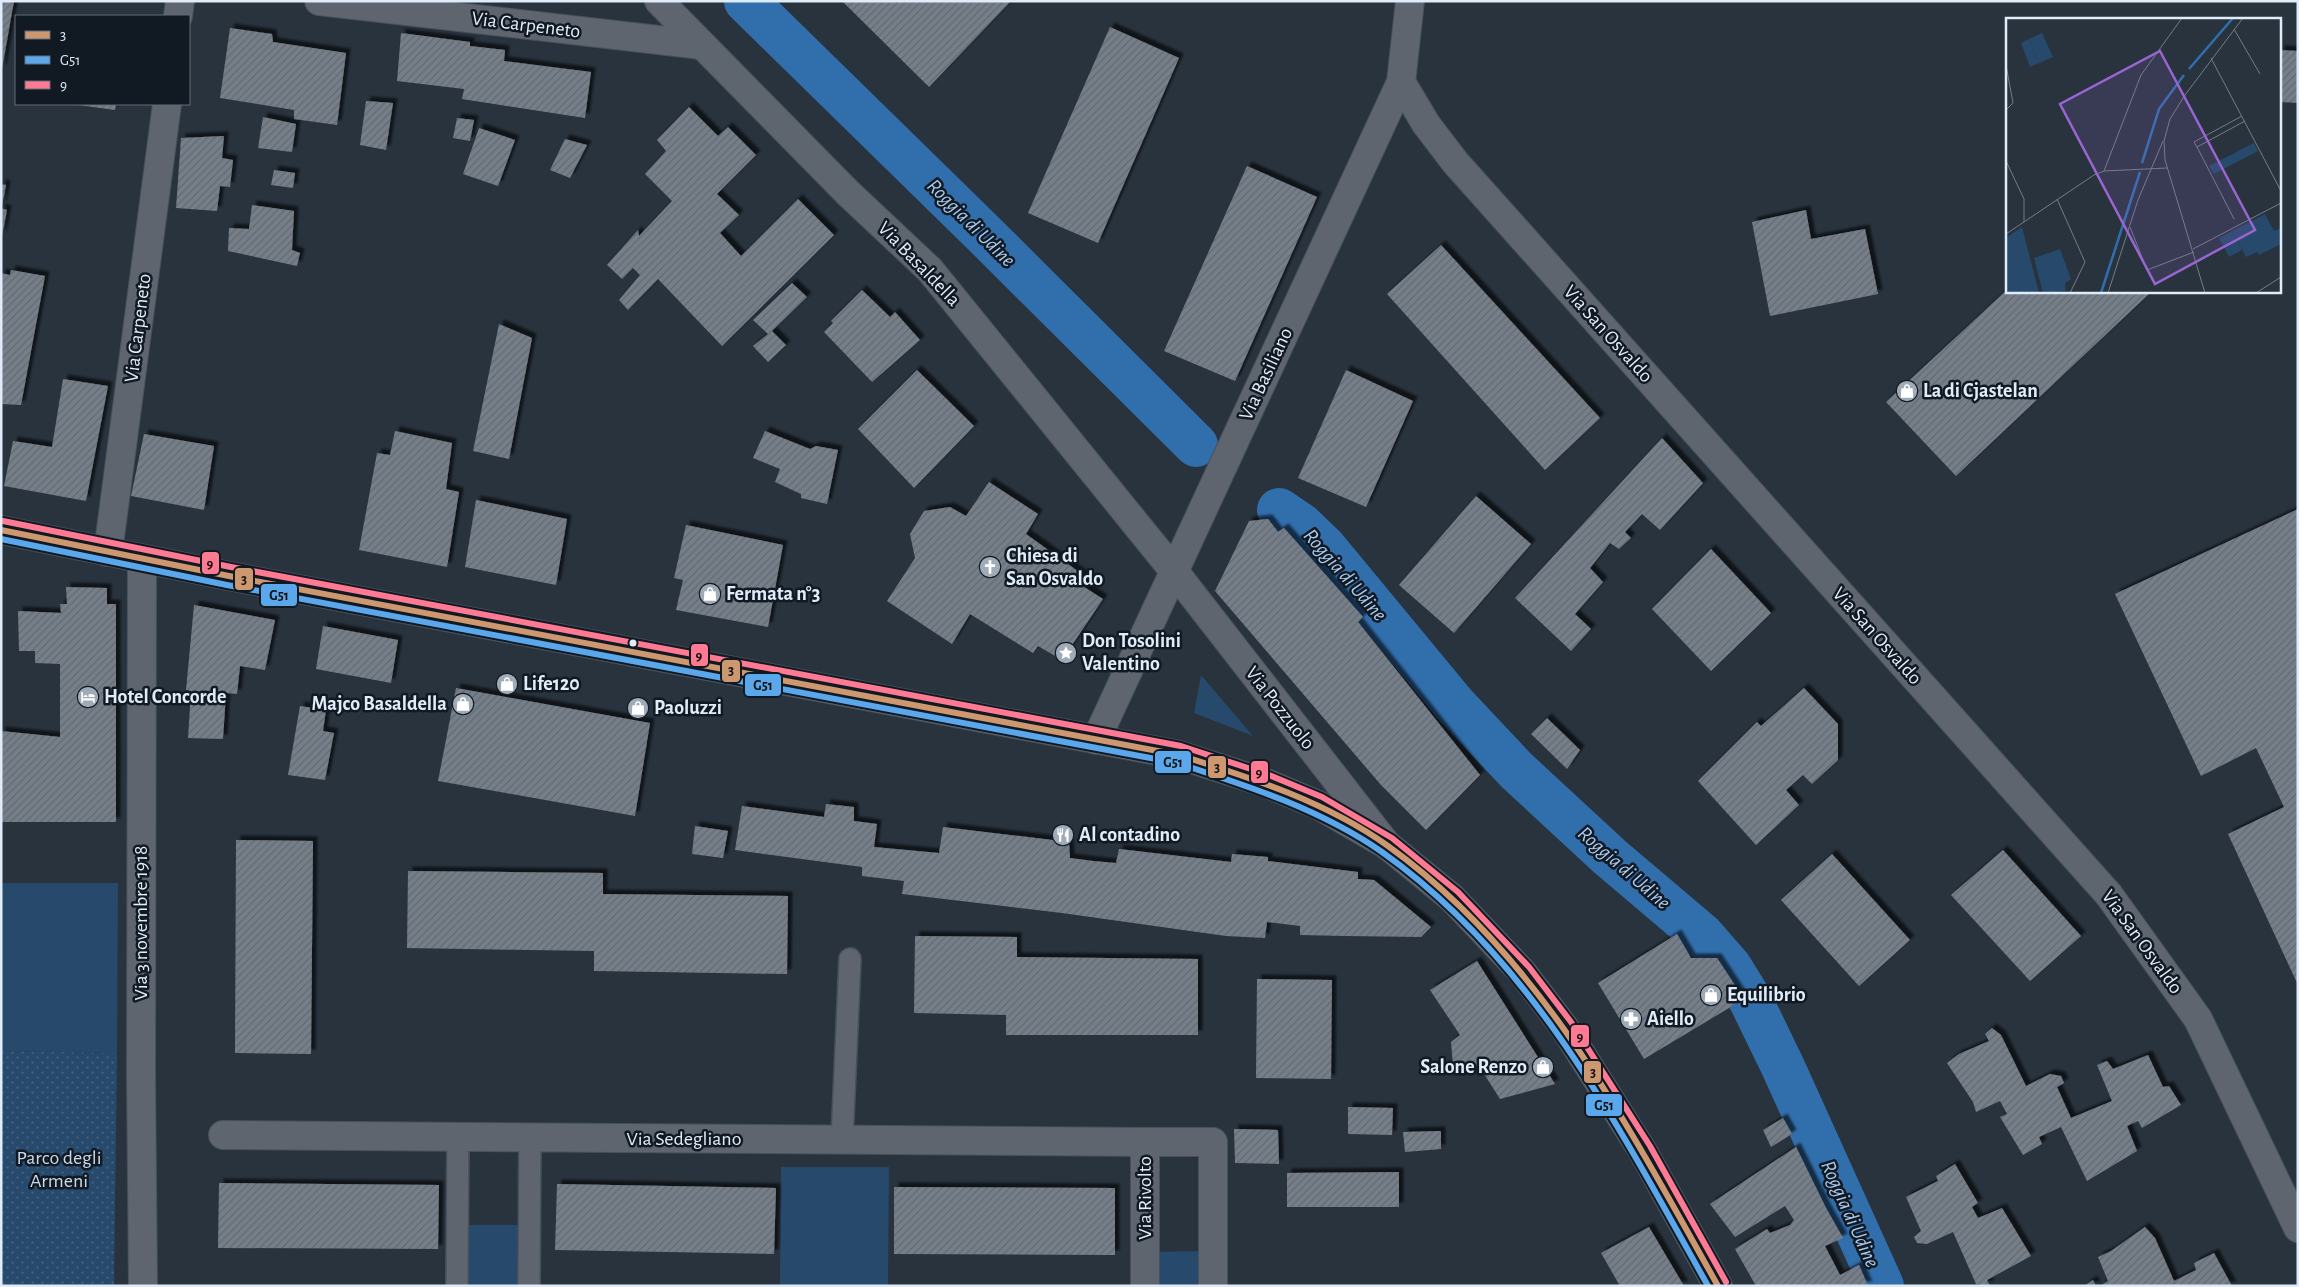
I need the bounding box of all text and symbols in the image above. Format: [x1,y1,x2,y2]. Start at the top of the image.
street label: Via Carpeneto [470,8,582,42]
legend [15,15,190,105]
inset map [2006,18,2282,292]
text: 3 [60,28,66,43]
text: G51 [60,53,80,68]
text: 9 [60,78,67,93]
water label: Roggia di Udine [923,175,1019,271]
street label: Via Basaldella [874,218,964,310]
street label: Via Carpeneto [121,272,155,384]
street label: Via San Osvaldo [1559,282,1657,386]
street label: Via Basiliano [1236,325,1296,423]
shop icon: La di Cjastelan [1895,379,1919,403]
place label: La di Cjastelan [1923,381,2038,401]
water label: Roggia di Udine [1299,525,1391,625]
place label: Chiesa di San Osvaldo [1006,546,1103,589]
line badge: 9 [201,551,220,575]
church icon: Chiesa di San Osvaldo [978,555,1002,579]
text: 9 [207,557,214,571]
line badge: 3 [234,567,254,591]
text: 3 [241,573,247,587]
shop icon: Fermata n°3 [698,582,722,606]
line badge: G51 [260,583,298,607]
place label: Fermata n°3 [726,584,820,604]
street label: Via San Osvaldo [1828,584,1926,688]
text: G51 [269,589,289,603]
place label: Don Tosolini Valentino [1082,631,1181,674]
unlabelled marker [628,638,638,648]
place icon: Don Tosolini Valentino [1054,641,1078,665]
line badge: 9 [690,643,709,667]
text: 9 [696,649,703,663]
line badge: 3 [721,659,741,683]
street label: Via Pozzuolo [1242,663,1318,753]
text: 3 [728,664,734,678]
shop icon: Life120 [495,672,519,696]
line badge: G51 [744,673,782,697]
place label: Life120 [523,674,580,694]
text: G51 [753,679,773,693]
hotel icon: Hotel Concorde [76,685,100,709]
place label: Hotel Concorde [104,687,226,707]
shop icon: Majco Basaldella [451,692,475,716]
place label: Majco Basaldella [312,694,447,714]
shop icon: Paoluzzi [626,696,650,720]
place label: Paoluzzi [654,698,722,718]
line badge: G51 [1154,750,1192,774]
line badge: 3 [1207,755,1227,779]
text: G51 [1163,756,1183,770]
line badge: 9 [1250,760,1269,784]
text: 3 [1214,761,1220,775]
text: 9 [1256,766,1263,780]
water label: Roggia di Udine [1574,822,1674,914]
restaurant icon: Al contadino [1051,823,1075,847]
place label: Al contadino [1079,825,1180,845]
street label: Via 3 novembre 1918 [131,845,151,1001]
street label: Via San Osvaldo [2098,886,2186,998]
shop icon: Equilibrio [1699,983,1723,1007]
place label: Equilibrio [1727,985,1806,1005]
pharmacy icon: Aiello [1619,1007,1643,1031]
place label: Aiello [1647,1009,1694,1029]
line badge: 9 [1570,1024,1590,1048]
text: 9 [1577,1030,1584,1044]
shop icon: Salone Renzo [1531,1055,1555,1079]
place label: Salone Renzo [1420,1057,1527,1077]
line badge: 3 [1583,1060,1602,1084]
text: 3 [1590,1066,1596,1080]
line badge: G51 [1585,1093,1623,1117]
text: G51 [1594,1099,1614,1113]
street label: Via Sedegliano [627,1129,742,1149]
park label: Parco degli Armeni [16,1148,102,1191]
street label: Via Rivolto [1135,1156,1155,1240]
water label: Roggia di Udine [1817,1157,1883,1271]

